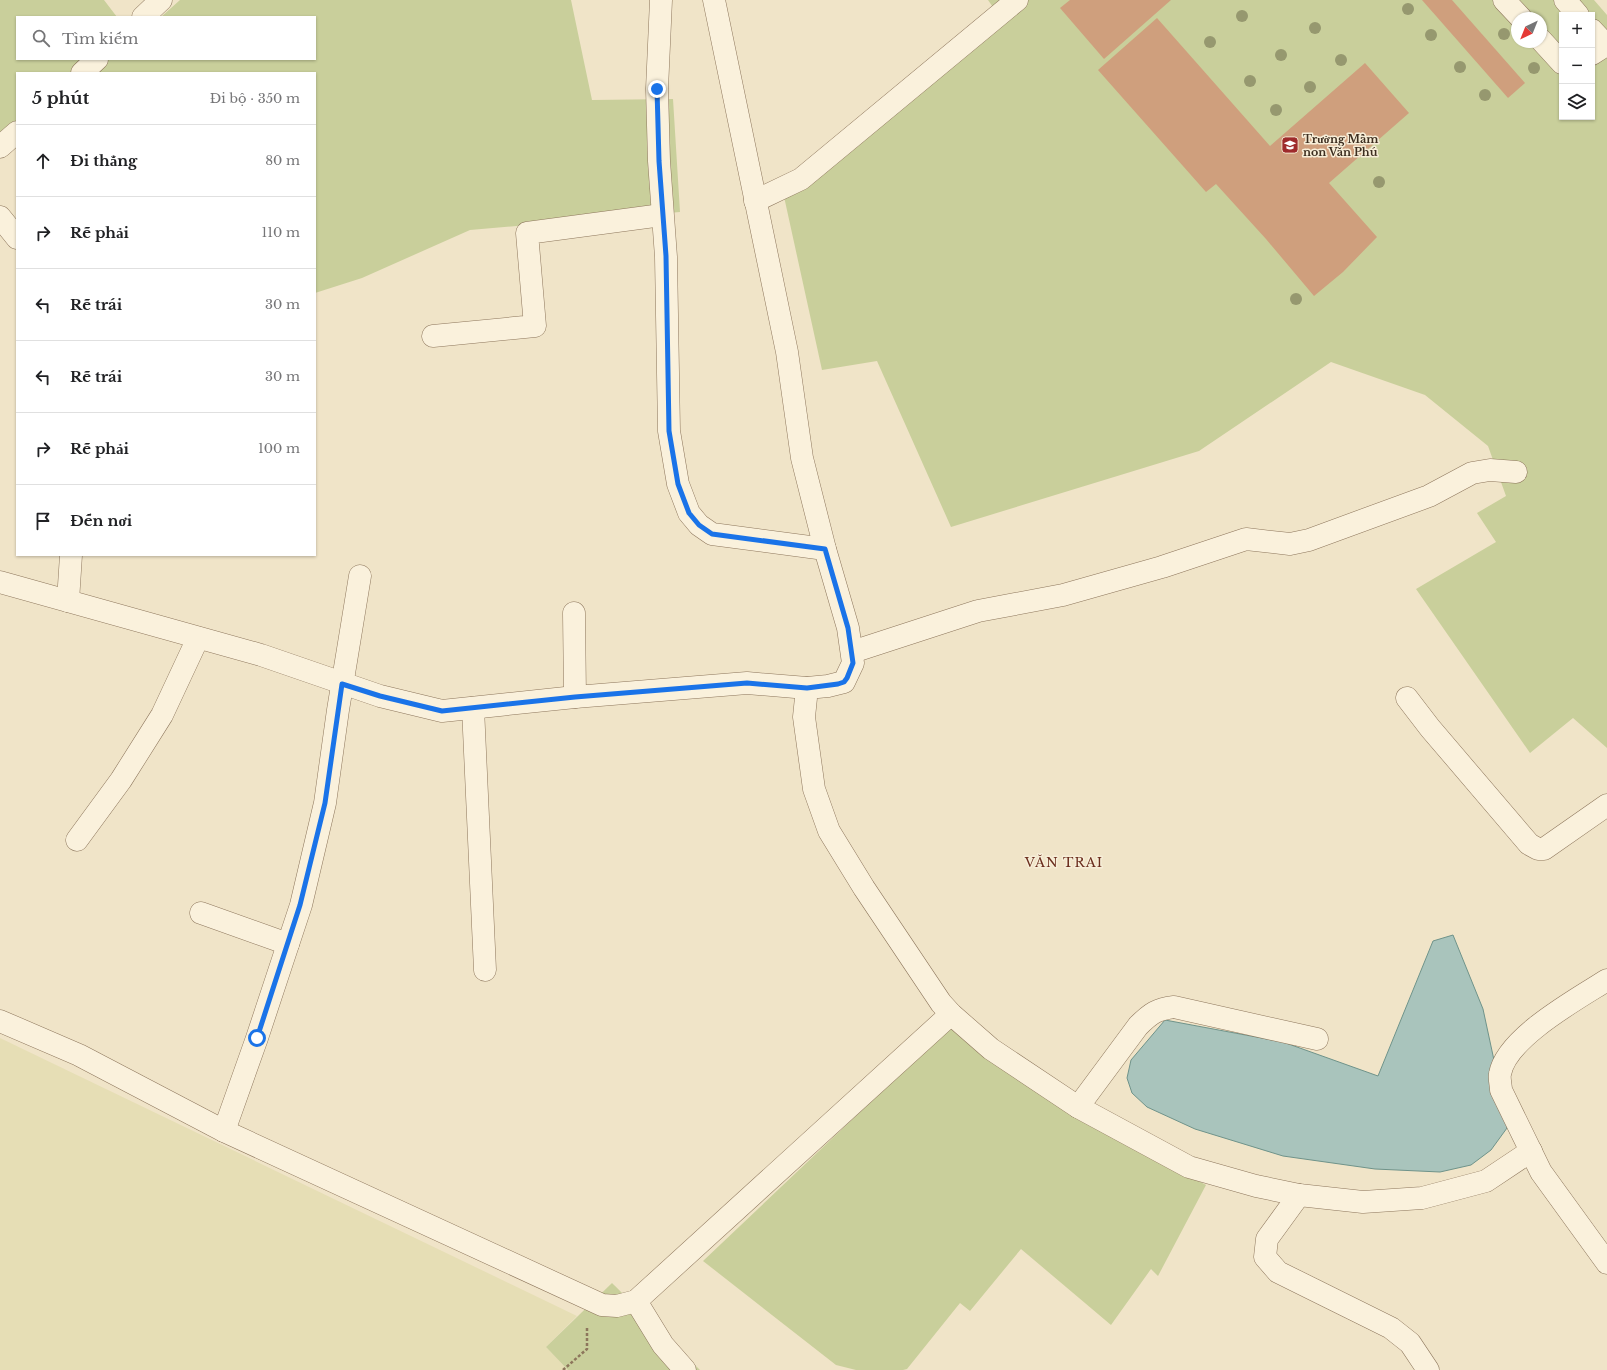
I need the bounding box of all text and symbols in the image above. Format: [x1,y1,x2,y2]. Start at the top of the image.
north arrow [1511,12,1547,48]
map controls [1559,12,1595,120]
button: + [1559,12,1595,48]
search box [16,16,316,60]
icon: search [30,27,52,49]
text: Tìm kiếm [62,29,138,48]
button: − [1559,48,1595,84]
route end [648,80,666,98]
button: layers [1559,84,1595,120]
text: 5 phút [32,88,89,109]
text: Đi bộ · 350 m [210,90,300,107]
place label: Trường Mầm non Văn Phú [1303,132,1379,159]
school or university icon: Trường Mầm non Văn Phú [1280,135,1300,155]
icon: ahead [32,150,54,172]
text: Đi thẳng [70,151,137,170]
text: 80 m [265,152,300,169]
icon: right [32,222,54,244]
text: Rẽ phải [70,223,129,242]
text: 110 m [261,224,300,241]
icon: left [32,294,54,316]
text: Rẽ trái [70,295,122,314]
text: 30 m [265,296,300,313]
icon: left [32,366,54,388]
text: Rẽ trái [70,367,122,386]
text: 30 m [265,368,300,385]
icon: right [32,438,54,460]
text: Rẽ phải [70,439,129,458]
text: 100 m [258,440,300,457]
icon: arrive [32,510,54,532]
text: Đến nơi [70,511,132,530]
district label: VĂN TRAI [1024,854,1103,871]
route start [248,1029,266,1047]

